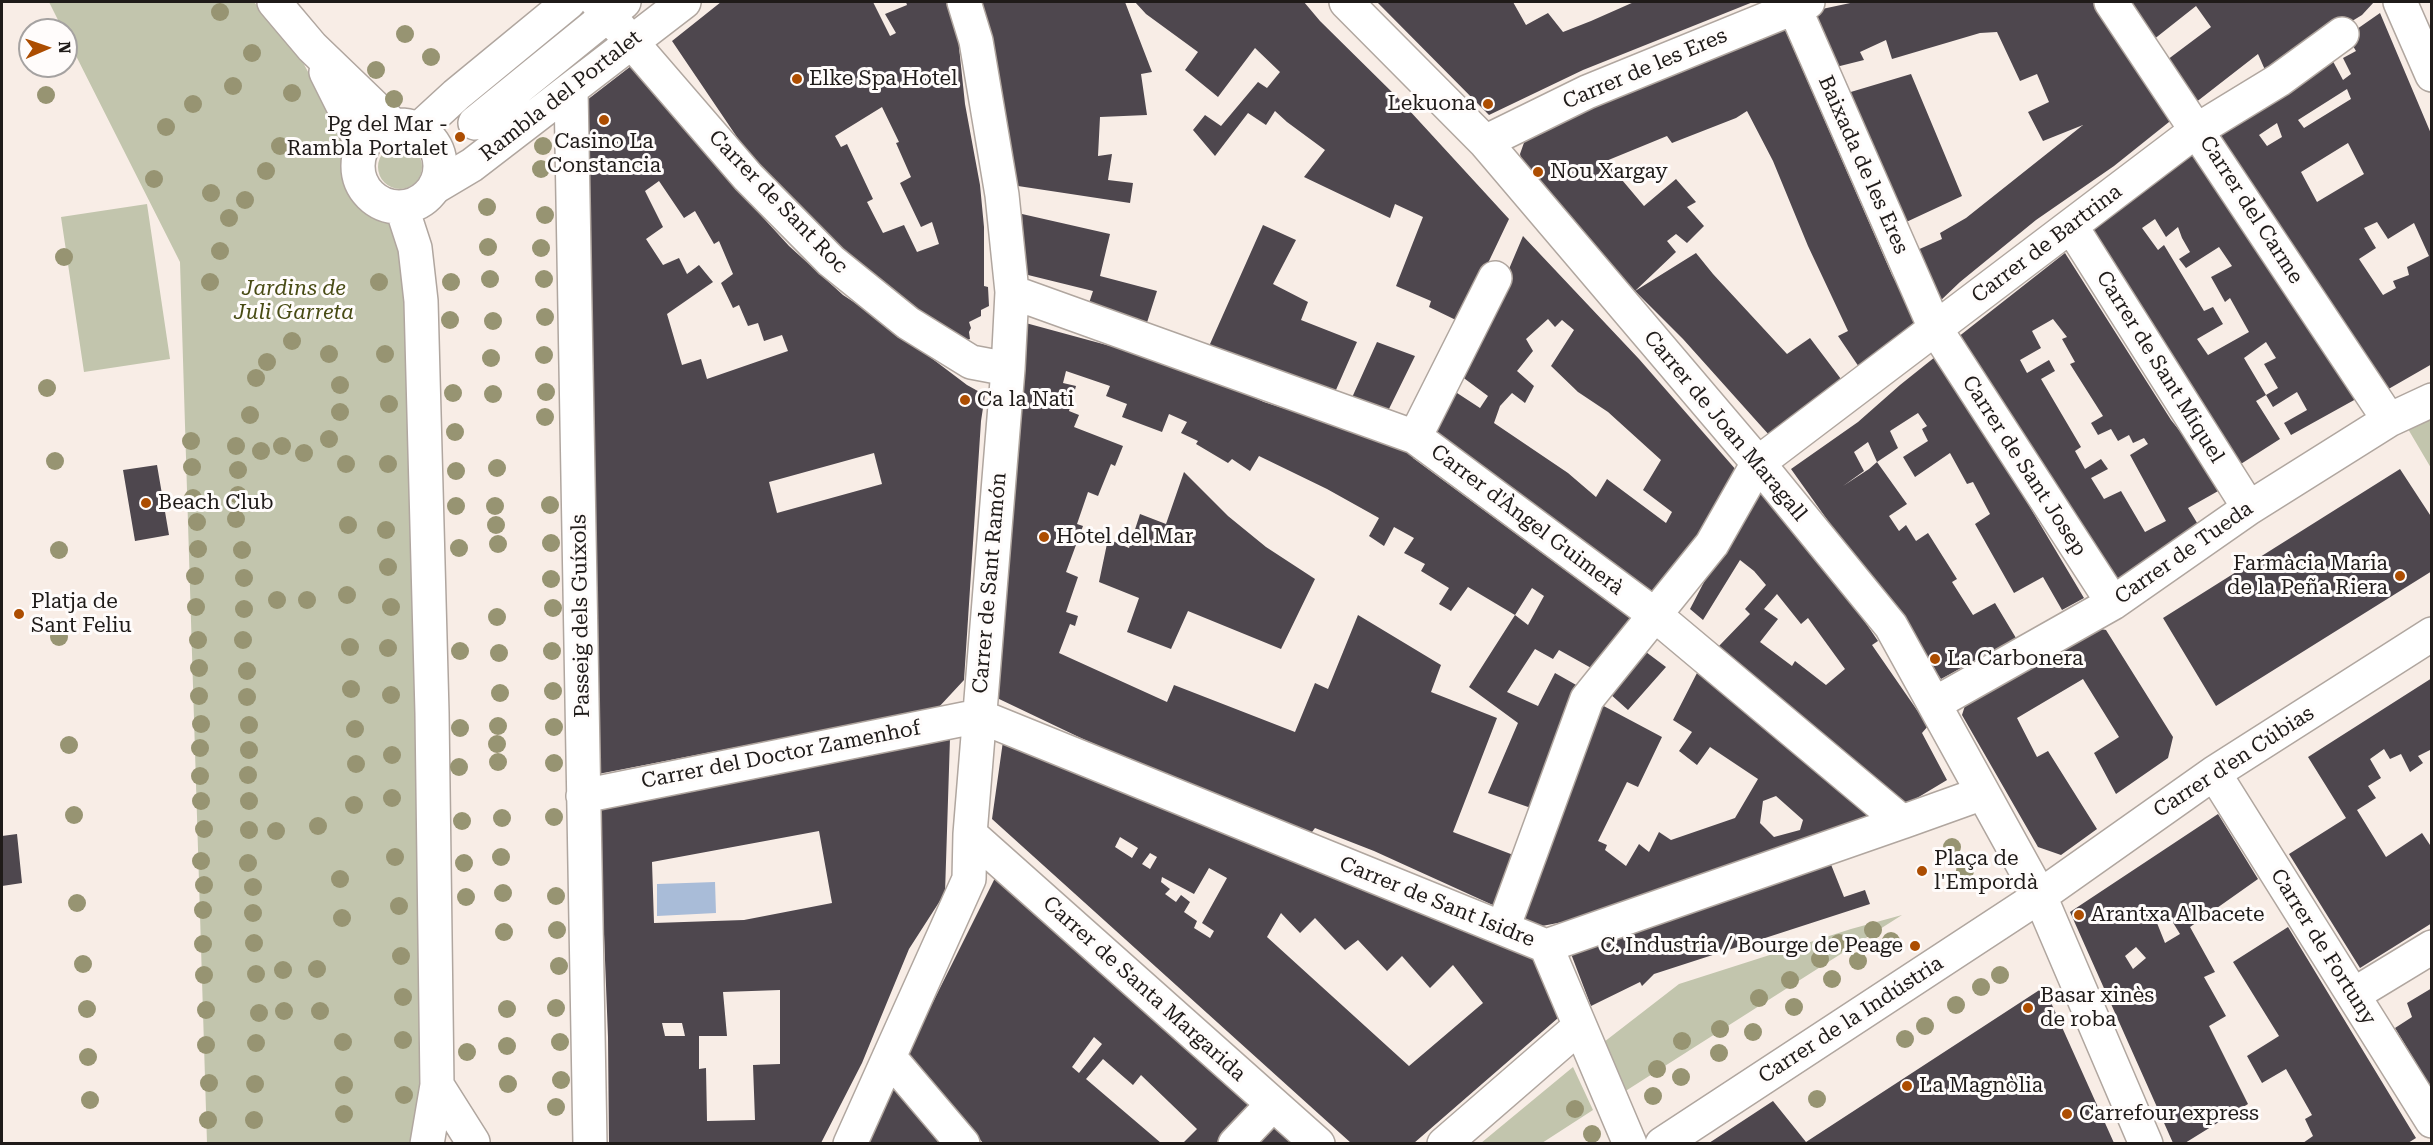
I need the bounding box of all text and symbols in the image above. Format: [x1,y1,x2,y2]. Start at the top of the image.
north arrow [18,18,78,78]
street label: Carrer de les Eres [1559,23,1731,115]
street label: Rambla del Portalet [475,25,647,167]
text: N [55,41,74,54]
place label: Elke Spa Hotel [809,66,957,92]
marker: Elke Spa Hotel [790,72,804,86]
street label: Baixada de les Eres [1812,72,1914,258]
place label: Lekuona [1388,91,1476,117]
marker: Lekuona [1481,97,1495,111]
place label: Pg del Mar - Rambla Portalet [287,112,448,162]
marker: Casino La Constancia [597,113,611,127]
street label: Carrer de Sant Roc [703,125,853,279]
place label: Casino La Constancia [547,129,661,179]
marker: Pg del Mar - Rambla Portalet [453,130,467,144]
street label: Carrer del Carme [2194,131,2308,289]
place label: Nou Xargay [1550,159,1668,185]
marker: Nou Xargay [1531,165,1545,179]
street label: Carrer de Bartrina [1967,179,2127,309]
street label: Carrer de Sant Miquel [2091,266,2229,468]
park label: Jardins de Juli Garreta [234,276,354,326]
street label: Carrer de Joan Maragall [1638,326,1812,526]
street label: Carrer de Sant Josep [1956,371,2092,561]
place label: Ca la Nati [977,387,1074,413]
marker: Ca la Nati [958,393,972,407]
street label: Carrer d'Àngel Guimerà [1426,439,1628,601]
street label: Carrer de Sant Ramón [968,471,1012,695]
place label: Beach Club [158,490,274,516]
marker: Beach Club [139,496,153,510]
street label: Carrer de Tueda [2110,496,2258,610]
street label: Passeig dels Guíxols [567,514,595,718]
place label: Hotel del Mar [1056,524,1193,550]
marker: Hotel del Mar [1037,530,1051,544]
place label: Farmàcia Maria de la Peña Riera [2227,551,2388,601]
marker: Farmàcia Maria de la Peña Riera [2393,569,2407,583]
place label: Platja de Sant Feliu [31,589,132,639]
marker: Platja de Sant Feliu [12,607,26,621]
place label: La Carbonera [1947,646,2083,672]
marker: La Carbonera [1928,652,1942,666]
street label: Carrer d'en Cúbias [2149,701,2319,823]
street label: Carrer del Doctor Zamenhof [639,716,923,794]
place label: Plaça de l'Empordà [1934,846,2038,896]
street label: Carrer de Sant Isidre [1336,851,1538,953]
marker: Plaça de l'Empordà [1915,864,1929,878]
street label: Carrer de Fortuny [2265,864,2381,1030]
street label: Carrer de Santa Margarida [1037,891,1251,1087]
place label: Arantxa Albacete [2091,902,2264,928]
marker: Arantxa Albacete [2072,908,2086,922]
place label: C. Industria / Bourge de Peage [1600,933,1903,959]
marker: C. Industria / Bourge de Peage [1908,939,1922,953]
street label: Carrer de la Indústria [1754,951,1948,1089]
place label: Basar xinès de roba [2040,983,2154,1033]
marker: Basar xinès de roba [2021,1001,2035,1015]
place label: La Magnòlia [1919,1073,2043,1099]
marker: La Magnòlia [1900,1079,1914,1093]
place label: Carrefour express [2079,1101,2259,1127]
marker: Carrefour express [2060,1107,2074,1121]

